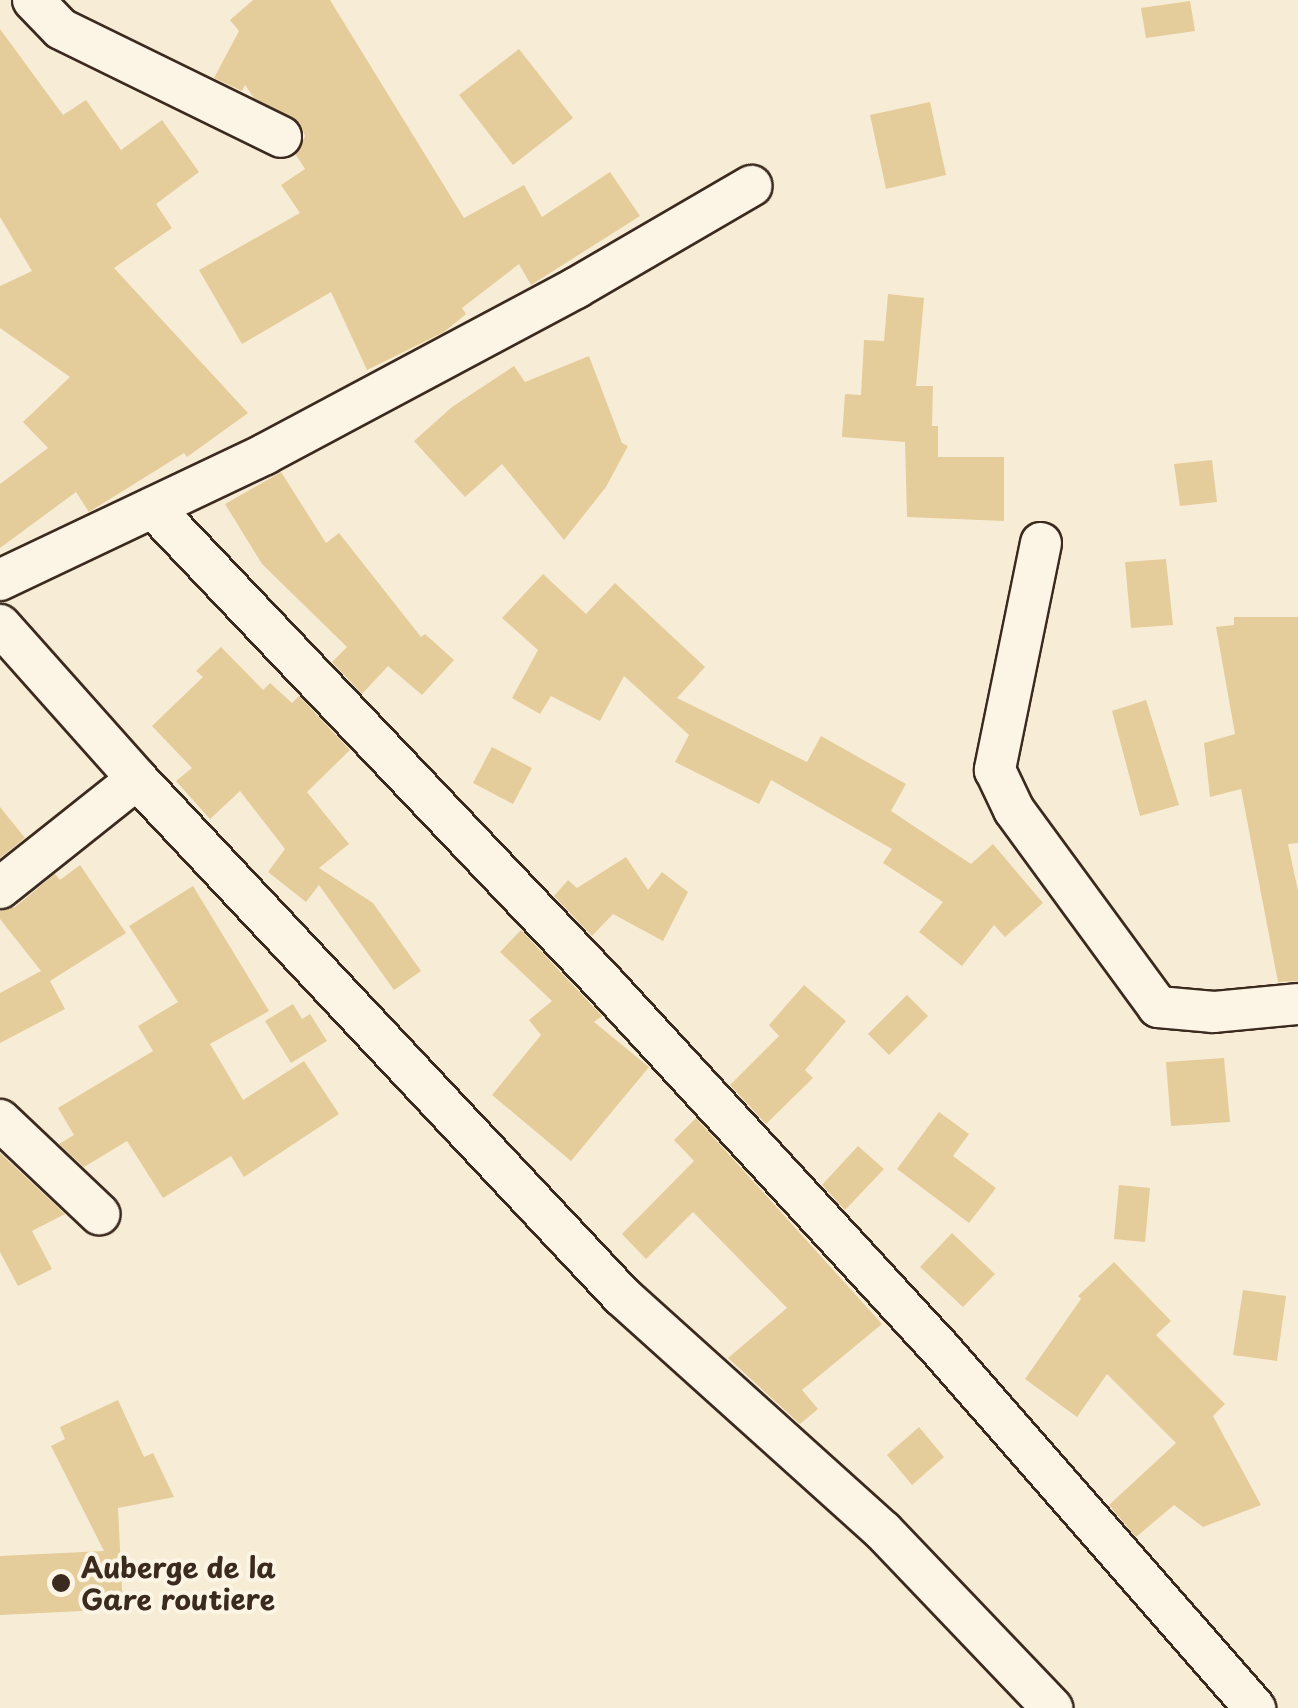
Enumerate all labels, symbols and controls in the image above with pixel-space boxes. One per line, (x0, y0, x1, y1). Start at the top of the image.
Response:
place label: Auberge de la Gare routiere (81, 1550, 276, 1616)
marker: Auberge de la Gare routiere (50, 1572, 72, 1594)

